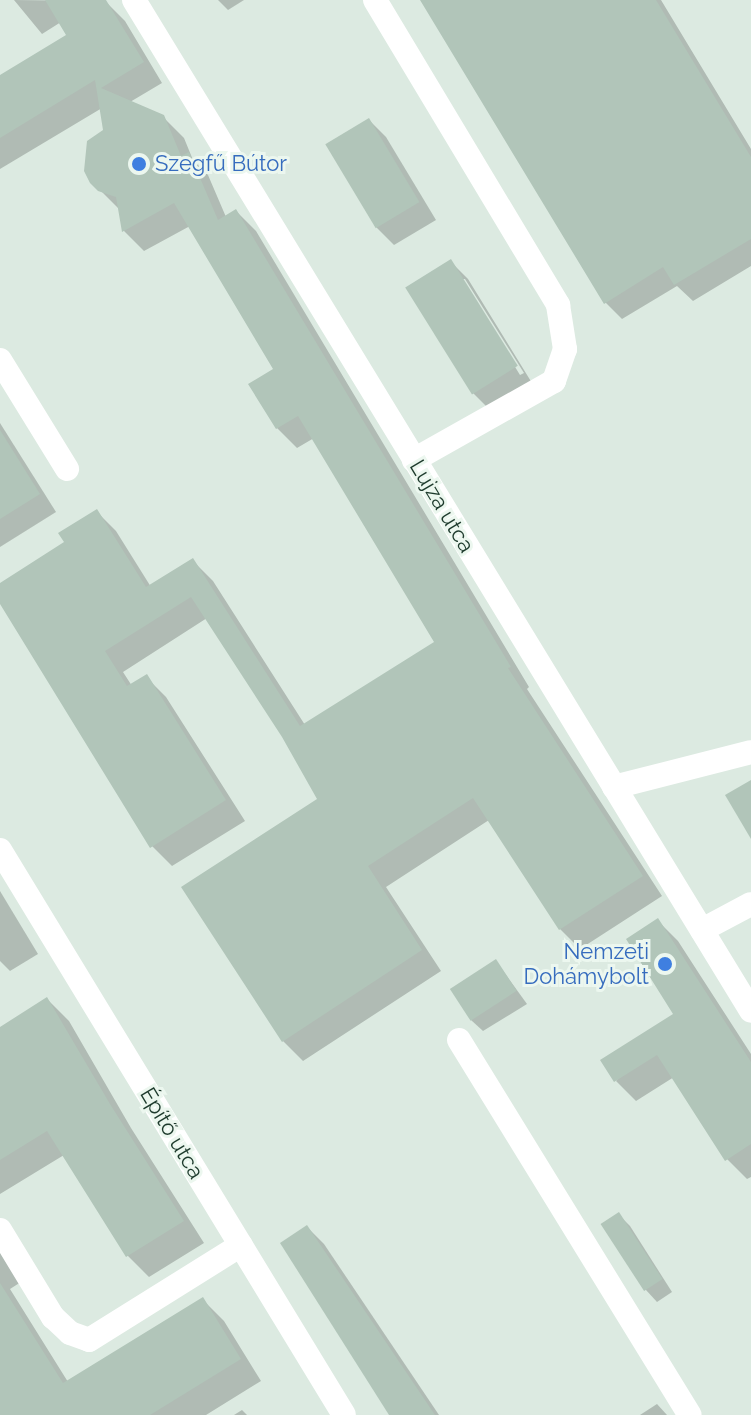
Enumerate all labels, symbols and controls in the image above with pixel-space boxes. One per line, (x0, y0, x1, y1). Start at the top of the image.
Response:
place label: Szegfű Bútor (155, 151, 287, 177)
marker: Szegfű Bútor (130, 155, 148, 173)
street label: Lujza utca (404, 455, 480, 557)
place label: Nemzeti Dohámybolt (523, 938, 649, 990)
marker: Nemzeti Dohámybolt (656, 955, 674, 973)
street label: Építő utca (134, 1083, 210, 1183)

